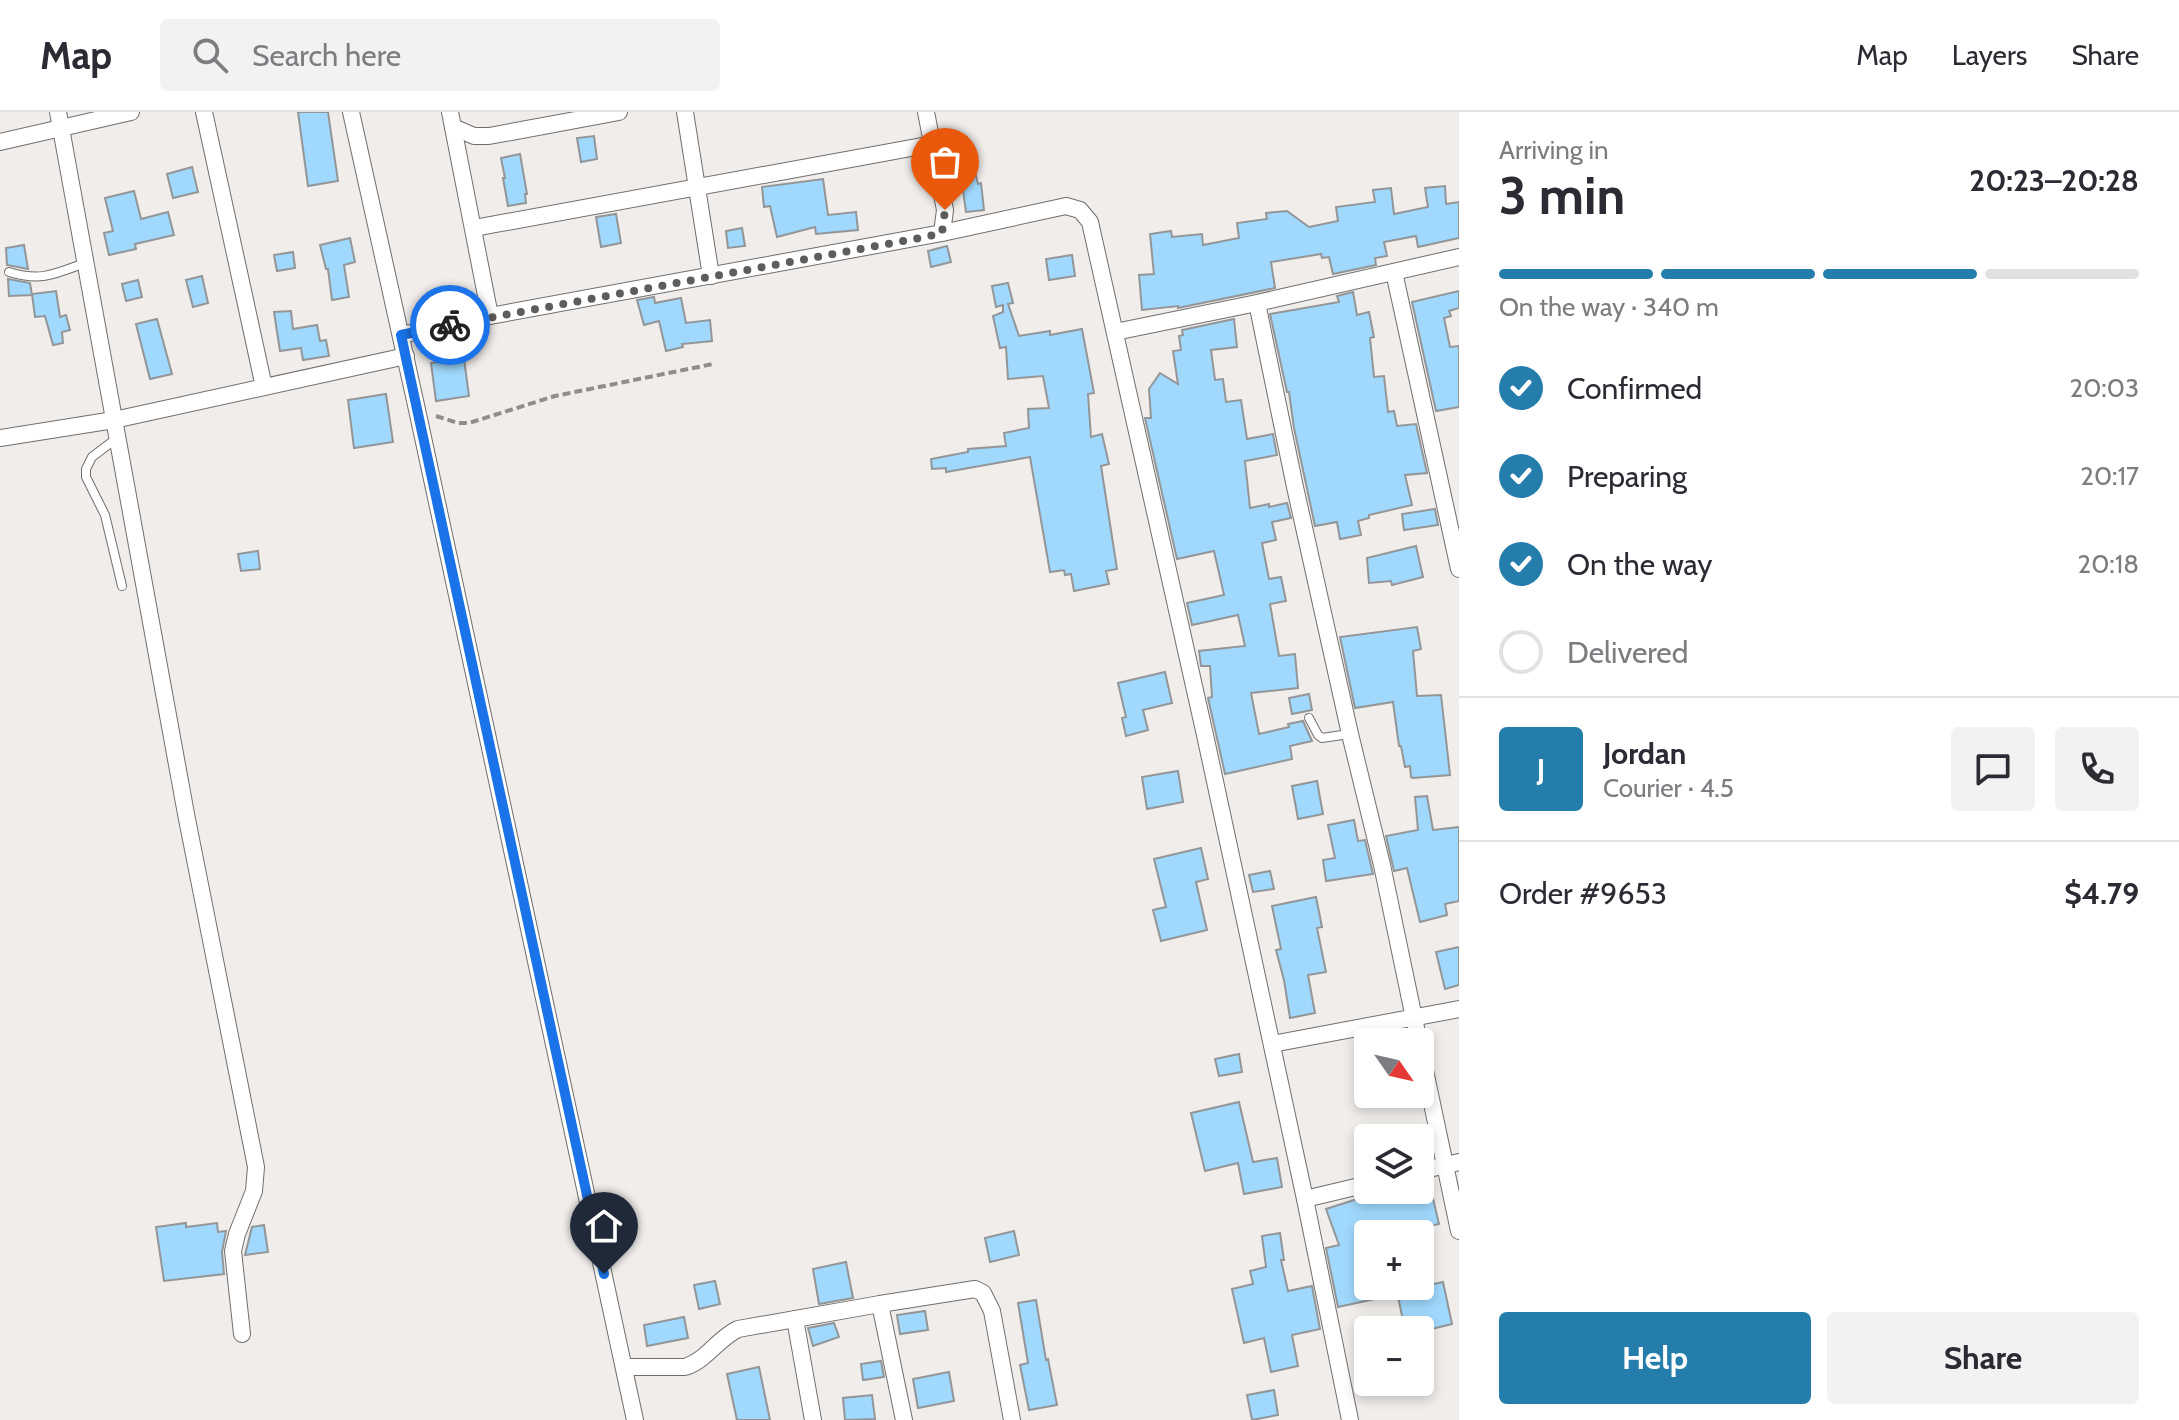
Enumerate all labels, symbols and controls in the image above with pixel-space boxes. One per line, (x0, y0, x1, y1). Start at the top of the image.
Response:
search box (160, 19, 720, 91)
text: Map (40, 32, 112, 79)
icon: search (188, 33, 232, 77)
text: Search here (252, 37, 401, 74)
text: Map (1856, 38, 1908, 72)
text: Layers (1952, 38, 2027, 72)
text: Share (2071, 38, 2139, 72)
pin (911, 128, 979, 210)
text: Arriving in (1499, 134, 1609, 166)
icon: bag (923, 140, 967, 184)
text: 20:23–20:28 (1969, 162, 2139, 199)
text: 3 min (1499, 164, 1625, 227)
courier (410, 285, 490, 365)
text: On the way · 340 m (1499, 291, 1719, 323)
icon: bike (428, 303, 472, 347)
icon: check (1499, 366, 1543, 410)
text: Confirmed (1567, 370, 1702, 407)
text: 20:03 (2070, 372, 2139, 404)
icon: check (1499, 454, 1543, 498)
text: Preparing (1567, 458, 1687, 495)
text: 20:17 (2080, 460, 2139, 492)
icon: check (1499, 542, 1543, 586)
text: On the way (1567, 546, 1712, 583)
text: 20:18 (2078, 548, 2139, 580)
text: Delivered (1567, 634, 1688, 671)
button: chat (1951, 727, 2035, 811)
button: phone (2055, 727, 2139, 811)
text: Jordan (1603, 735, 1686, 772)
text: J (1537, 751, 1545, 788)
text: Courier · 4.5 (1603, 772, 1734, 804)
text: Order #9653 (1499, 875, 1667, 912)
text: $4.79 (2064, 875, 2139, 912)
north arrow (1354, 1028, 1434, 1108)
map controls (1354, 1028, 1434, 1396)
button: layers (1354, 1124, 1434, 1204)
pin (570, 1192, 638, 1274)
icon: home (582, 1204, 626, 1248)
button: + (1354, 1220, 1434, 1300)
button: Help (1499, 1312, 1811, 1404)
button: Share (1827, 1312, 2139, 1404)
button: − (1354, 1316, 1434, 1396)

